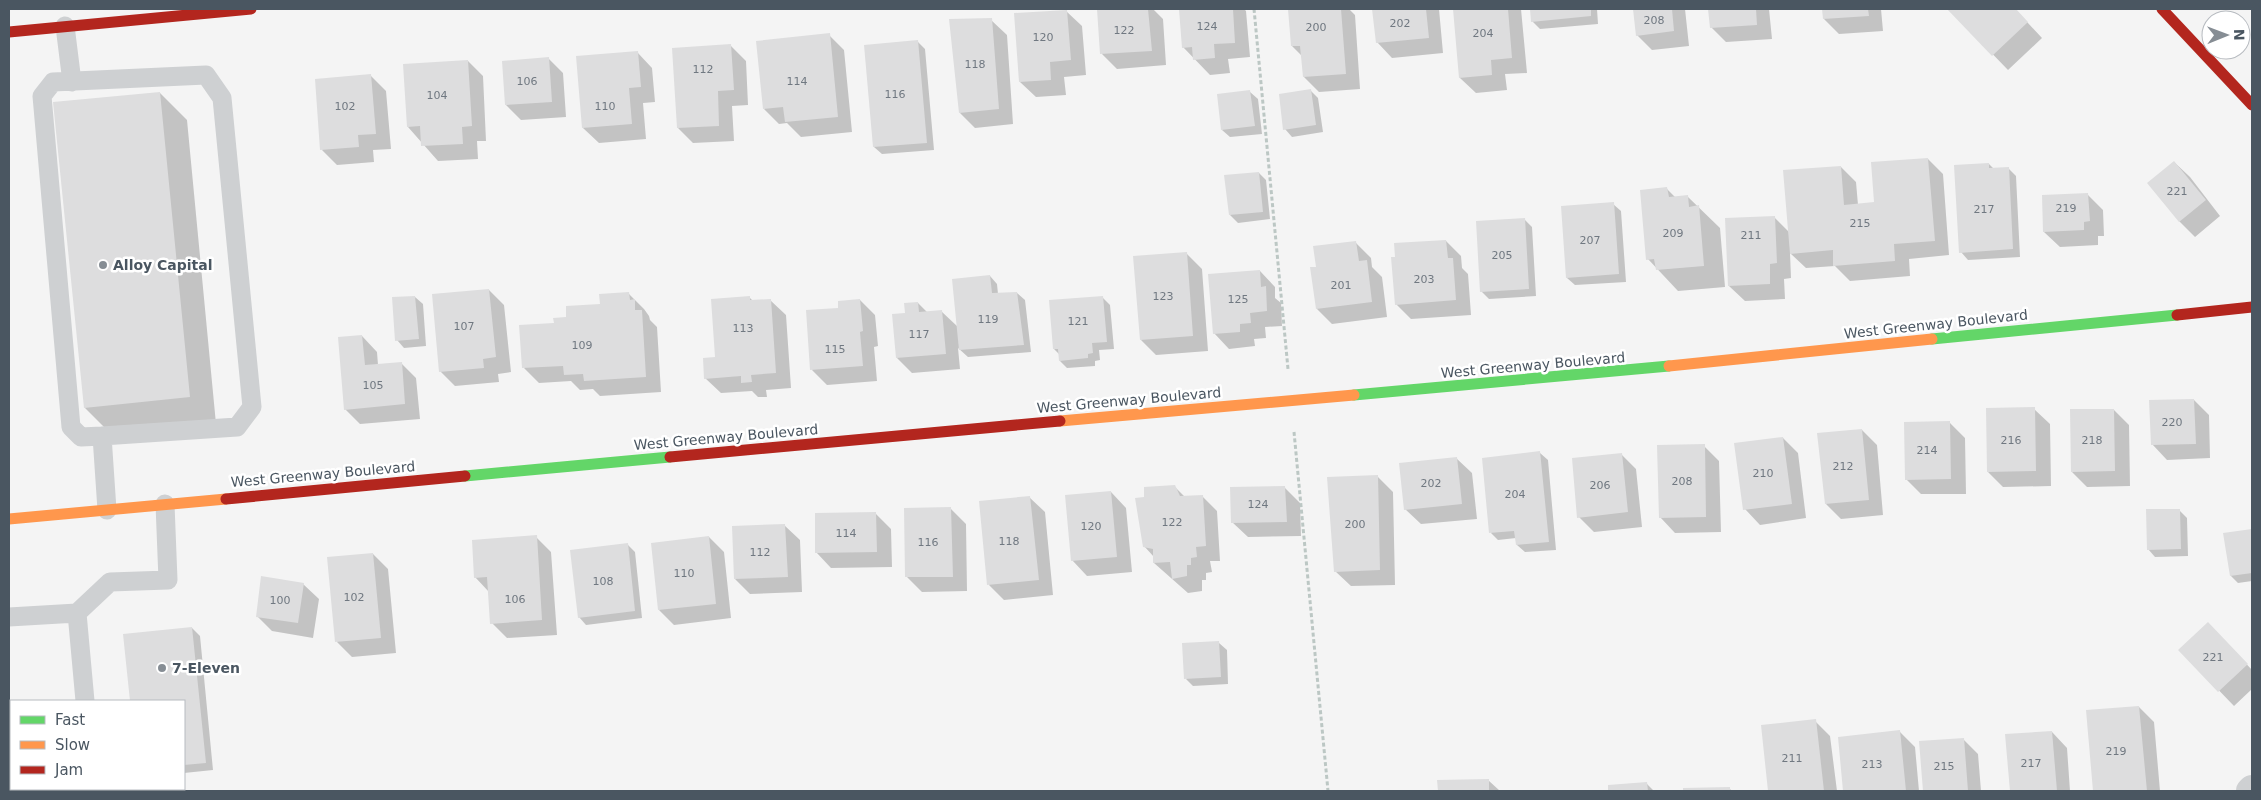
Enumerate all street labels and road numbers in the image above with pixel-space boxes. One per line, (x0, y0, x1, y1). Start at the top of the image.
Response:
street label: West Greenway Boulevard (1843, 306, 2029, 342)
street label: West Greenway Boulevard (1440, 349, 1626, 381)
street label: West Greenway Boulevard (1036, 384, 1222, 416)
street label: West Greenway Boulevard (633, 421, 819, 453)
street label: West Greenway Boulevard (230, 458, 416, 490)

